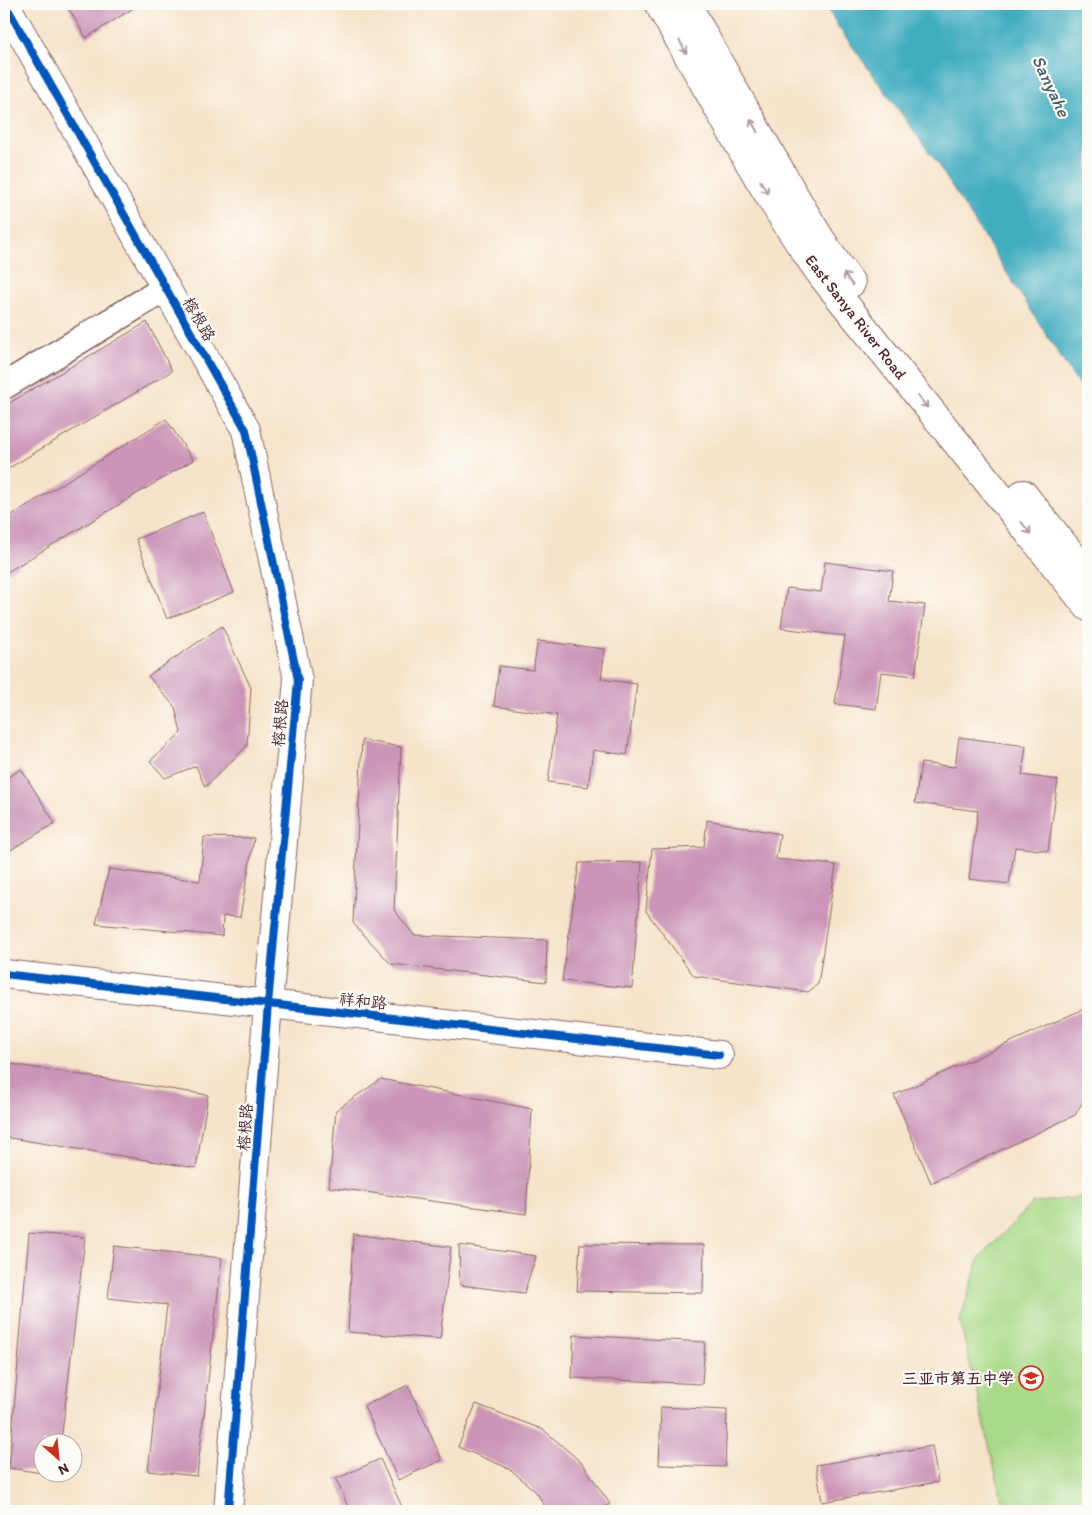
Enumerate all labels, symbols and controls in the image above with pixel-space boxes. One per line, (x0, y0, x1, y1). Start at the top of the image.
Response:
one-way arrow (678, 39, 688, 53)
water label: Sanyahe (1027, 52, 1075, 121)
one-way arrow (749, 118, 759, 133)
one-way arrow (759, 180, 769, 194)
street label: East Sanya River Road (801, 251, 911, 383)
one-way arrow (843, 272, 853, 286)
street label: 榕根路 (179, 293, 219, 345)
one-way arrow (918, 395, 929, 408)
one-way arrow (1020, 521, 1031, 534)
street label: 榕根路 (268, 698, 292, 748)
street label: 祥和路 (338, 989, 388, 1013)
street label: 榕根路 (234, 1102, 256, 1152)
school or university icon: 三亚市第五中学 (1018, 1365, 1044, 1391)
place label: 三亚市第五中学 (902, 1369, 1014, 1388)
north arrow (32, 1432, 82, 1482)
text: N (56, 1459, 72, 1479)

